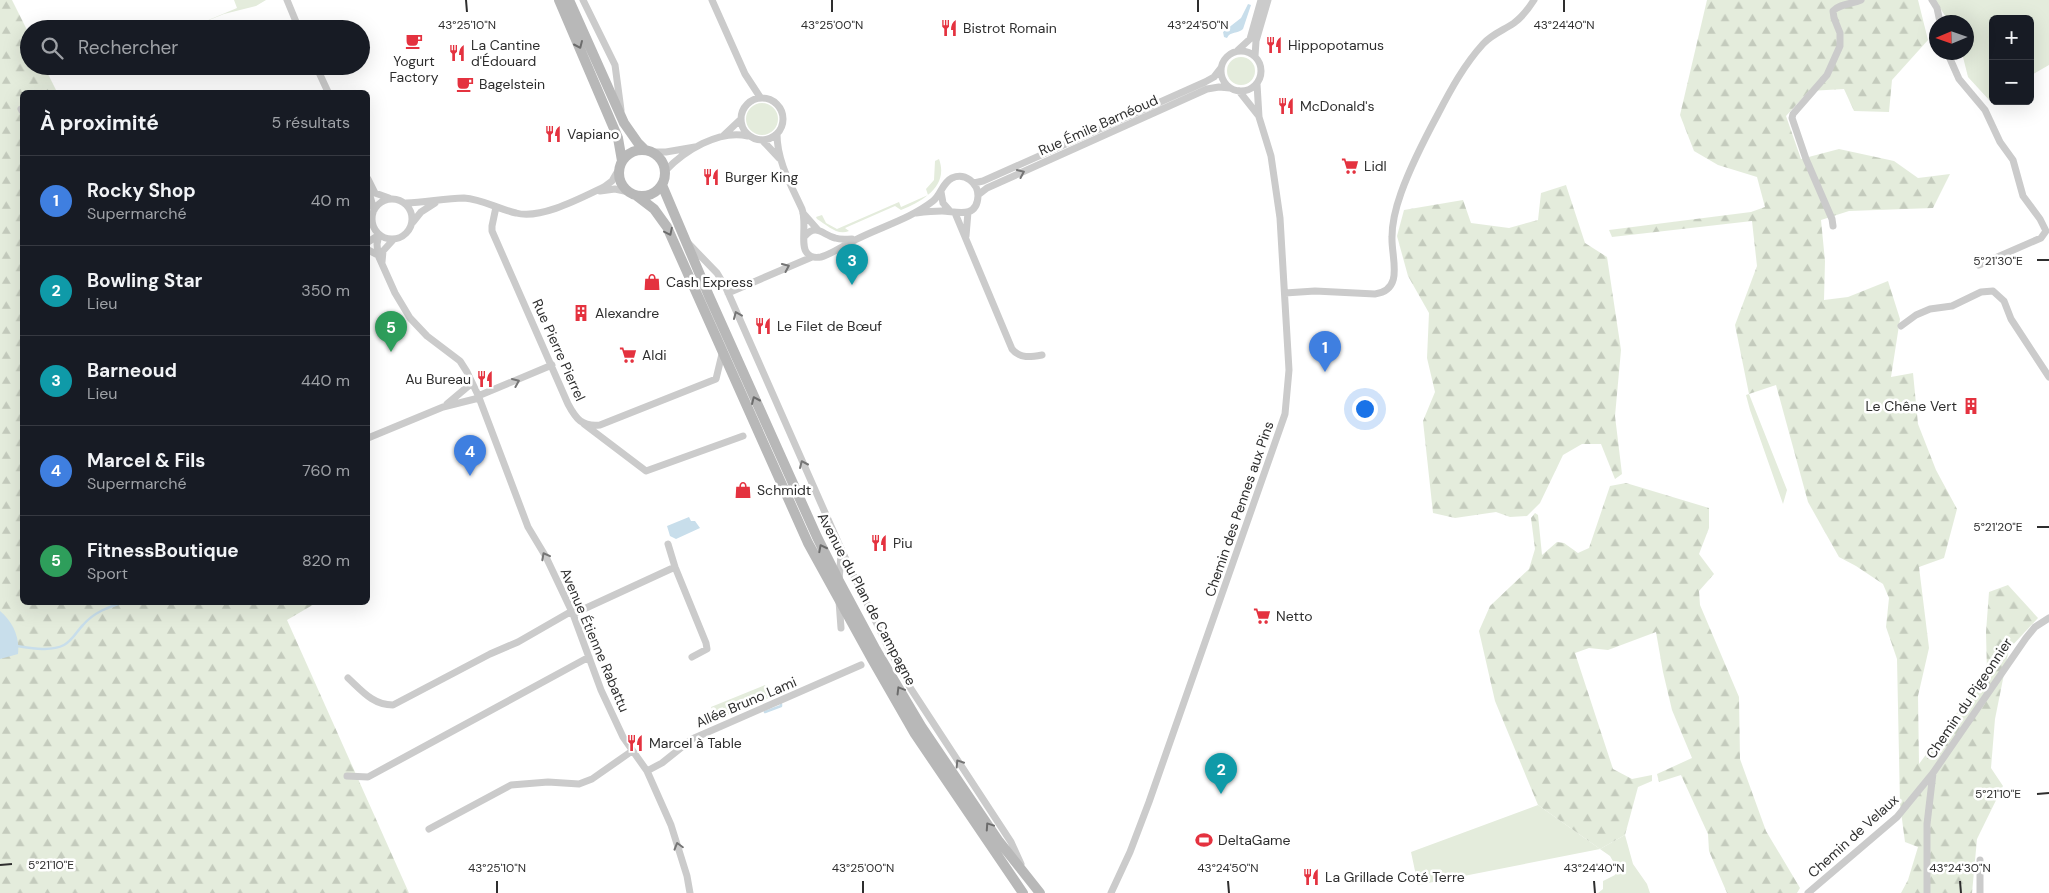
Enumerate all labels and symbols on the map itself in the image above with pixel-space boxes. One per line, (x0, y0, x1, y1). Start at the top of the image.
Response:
north arrow (1929, 15, 1974, 60)
text: 43°25'10"N (438, 17, 496, 33)
text: 43°25'00"N (801, 17, 863, 33)
text: 43°24'50"N (1167, 17, 1229, 33)
text: 43°24'40"N (1533, 17, 1595, 33)
restaurant icon: Bistrot Romain (939, 18, 959, 38)
place label: Bistrot Romain (963, 19, 1057, 37)
cafe icon: Yogurt Factory (404, 31, 424, 51)
restaurant icon: Hippopotamus (1264, 35, 1284, 55)
place label: La Cantine d'Édouard (471, 36, 540, 70)
place label: Hippopotamus (1288, 36, 1384, 54)
one-way arrow (572, 40, 583, 49)
restaurant icon: La Cantine d'Édouard (447, 43, 467, 63)
place label: Yogurt Factory (390, 52, 439, 86)
cafe icon: Bagelstein (455, 74, 475, 94)
place label: Bagelstein (479, 75, 545, 93)
street label: Rue Émile Barnéoud (1035, 91, 1161, 159)
restaurant icon: McDonald's (1276, 96, 1296, 116)
place label: McDonald's (1300, 97, 1375, 115)
restaurant icon: Vapiano (543, 124, 563, 144)
place label: Vapiano (567, 125, 619, 143)
supermarket icon: Lidl (1340, 156, 1360, 176)
place label: Lidl (1364, 157, 1387, 175)
restaurant icon: Burger King (701, 167, 721, 187)
place label: Burger King (725, 168, 798, 186)
one-way arrow (1016, 168, 1025, 179)
one-way arrow (662, 227, 673, 236)
pin: 3 (836, 244, 868, 285)
text: 5°21'30"E (1973, 253, 2023, 269)
one-way arrow (781, 263, 790, 274)
shop icon: Cash Express (642, 272, 662, 292)
place label: Cash Express (666, 273, 753, 291)
street label: Rue Pierre Pierrel (528, 296, 590, 404)
building icon: Alexandre (571, 303, 591, 323)
place label: Alexandre (595, 304, 659, 322)
pin: 5 (375, 311, 407, 352)
one-way arrow (733, 311, 744, 320)
restaurant icon: Le Filet de Bœuf (753, 316, 773, 336)
place label: Le Filet de Bœuf (777, 317, 882, 335)
pin: 1 (1309, 331, 1341, 372)
supermarket icon: Aldi (618, 345, 638, 365)
place label: Aldi (642, 346, 667, 364)
restaurant icon: Au Bureau (475, 369, 495, 389)
place label: Au Bureau (405, 370, 471, 388)
one-way arrow (511, 377, 520, 388)
one-way arrow (751, 396, 762, 405)
your location (1352, 396, 1378, 422)
building icon: Le Chêne Vert (1961, 396, 1981, 416)
place label: Le Chêne Vert (1865, 397, 1957, 415)
street label: Chemin des Pennes aux Pins (1200, 419, 1278, 599)
pin: 4 (454, 435, 486, 476)
one-way arrow (799, 460, 810, 469)
shop icon: Schmidt (733, 480, 753, 500)
place label: Schmidt (757, 481, 811, 499)
street label: Avenue du Plan de Campagne (814, 509, 920, 689)
text: 5°21'20"E (1973, 519, 2023, 535)
restaurant icon: Piu (869, 533, 889, 553)
place label: Piu (893, 534, 913, 552)
one-way arrow (818, 544, 828, 553)
one-way arrow (541, 552, 551, 561)
street label: Avenue Étienne Rabattu (556, 565, 634, 715)
supermarket icon: Netto (1252, 606, 1272, 626)
place label: Netto (1276, 607, 1312, 625)
street label: Chemin du Pigeonnier (1922, 634, 2016, 762)
street label: Allée Bruno Lami (693, 673, 799, 731)
one-way arrow (897, 687, 907, 696)
restaurant icon: Marcel à Table (625, 733, 645, 753)
place label: Marcel à Table (649, 734, 742, 752)
pin: 2 (1205, 753, 1237, 794)
one-way arrow (956, 759, 965, 768)
text: 5°21'10"E (1975, 786, 2021, 802)
street label: Chemin de Velaux (1804, 790, 1902, 882)
one-way arrow (986, 822, 995, 832)
sports icon: DeltaGame (1194, 830, 1214, 850)
place label: DeltaGame (1218, 831, 1291, 849)
one-way arrow (673, 842, 683, 850)
text: 5°21'10"E (28, 857, 74, 873)
text: 43°25'10"N (468, 860, 526, 876)
text: 43°25'00"N (832, 860, 894, 876)
text: 43°24'50"N (1197, 860, 1259, 876)
text: 43°24'40"N (1563, 860, 1625, 876)
text: 43°24'30"N (1929, 860, 1991, 876)
restaurant icon: La Grillade Coté Terre (1301, 867, 1321, 887)
place label: La Grillade Coté Terre (1325, 868, 1465, 886)

